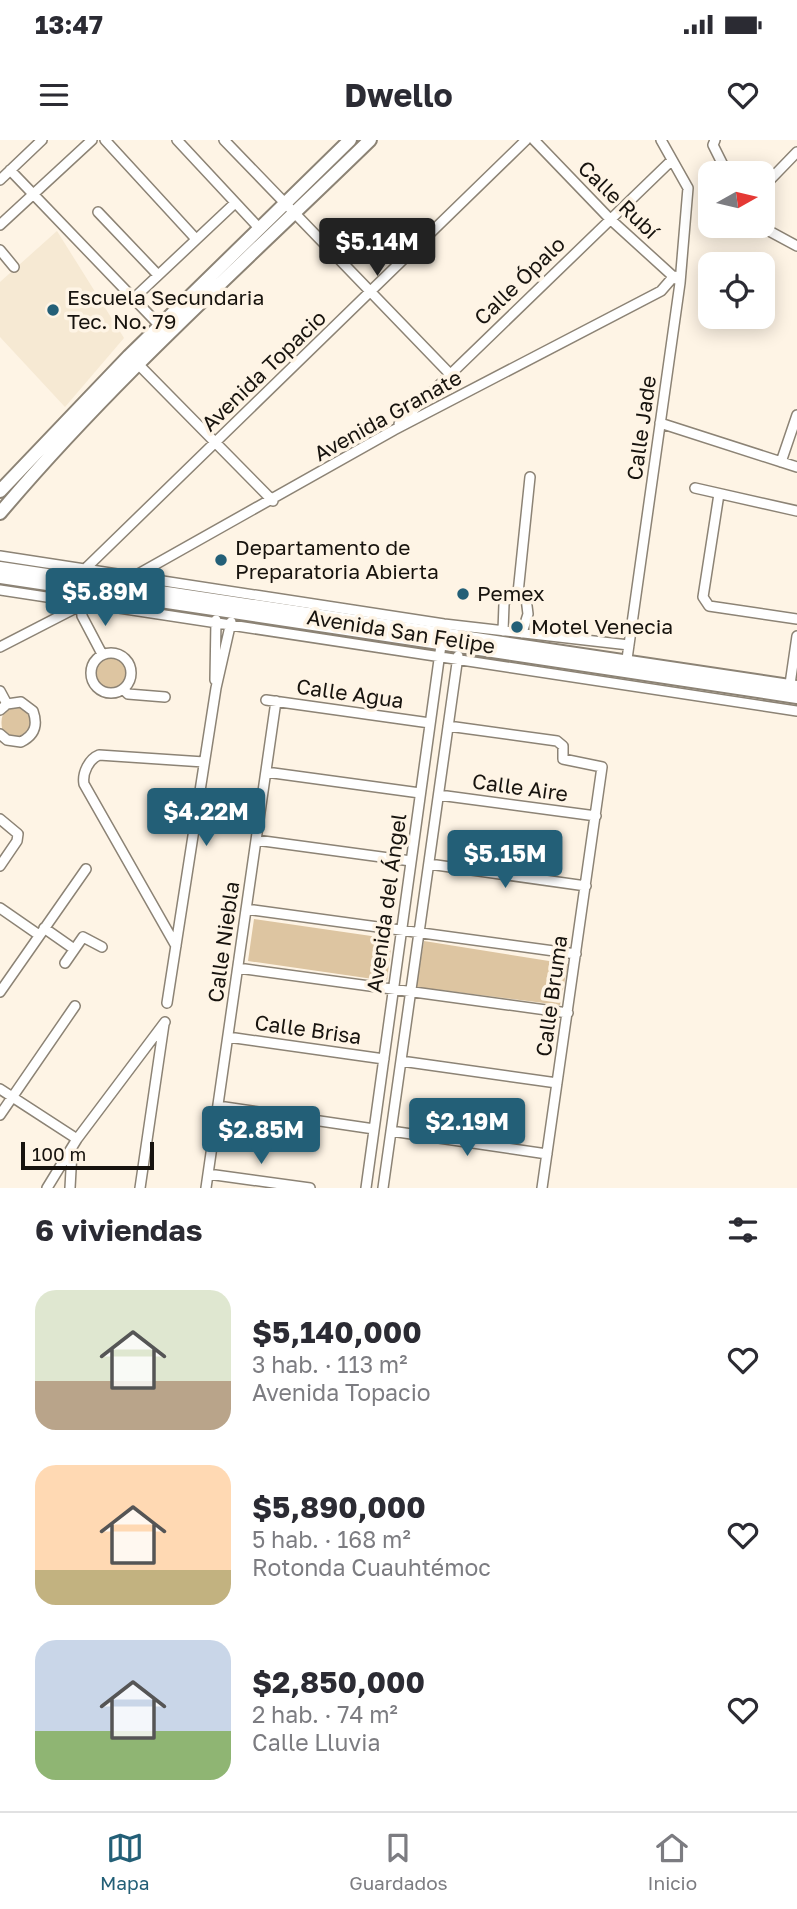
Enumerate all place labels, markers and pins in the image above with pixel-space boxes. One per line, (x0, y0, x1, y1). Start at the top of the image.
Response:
pin: $5.14M (320, 218, 434, 278)
place label: Escuela Secundaria Tec. No. 79 (67, 284, 264, 334)
marker: Escuela Secundaria Tec. No. 79 (45, 302, 61, 318)
place label: Departamento de Preparatoria Abierta (235, 534, 439, 584)
marker: Departamento de Preparatoria Abierta (213, 552, 229, 568)
pin: $5.89M (48, 568, 162, 628)
place label: Pemex (477, 580, 545, 606)
marker: Pemex (455, 586, 471, 602)
place label: Motel Venecia (531, 613, 673, 639)
marker: Motel Venecia (509, 619, 525, 635)
pin: $4.22M (149, 788, 263, 848)
pin: $5.15M (448, 830, 562, 890)
pin: $2.19M (410, 1098, 524, 1158)
pin: $2.85M (204, 1107, 318, 1166)

